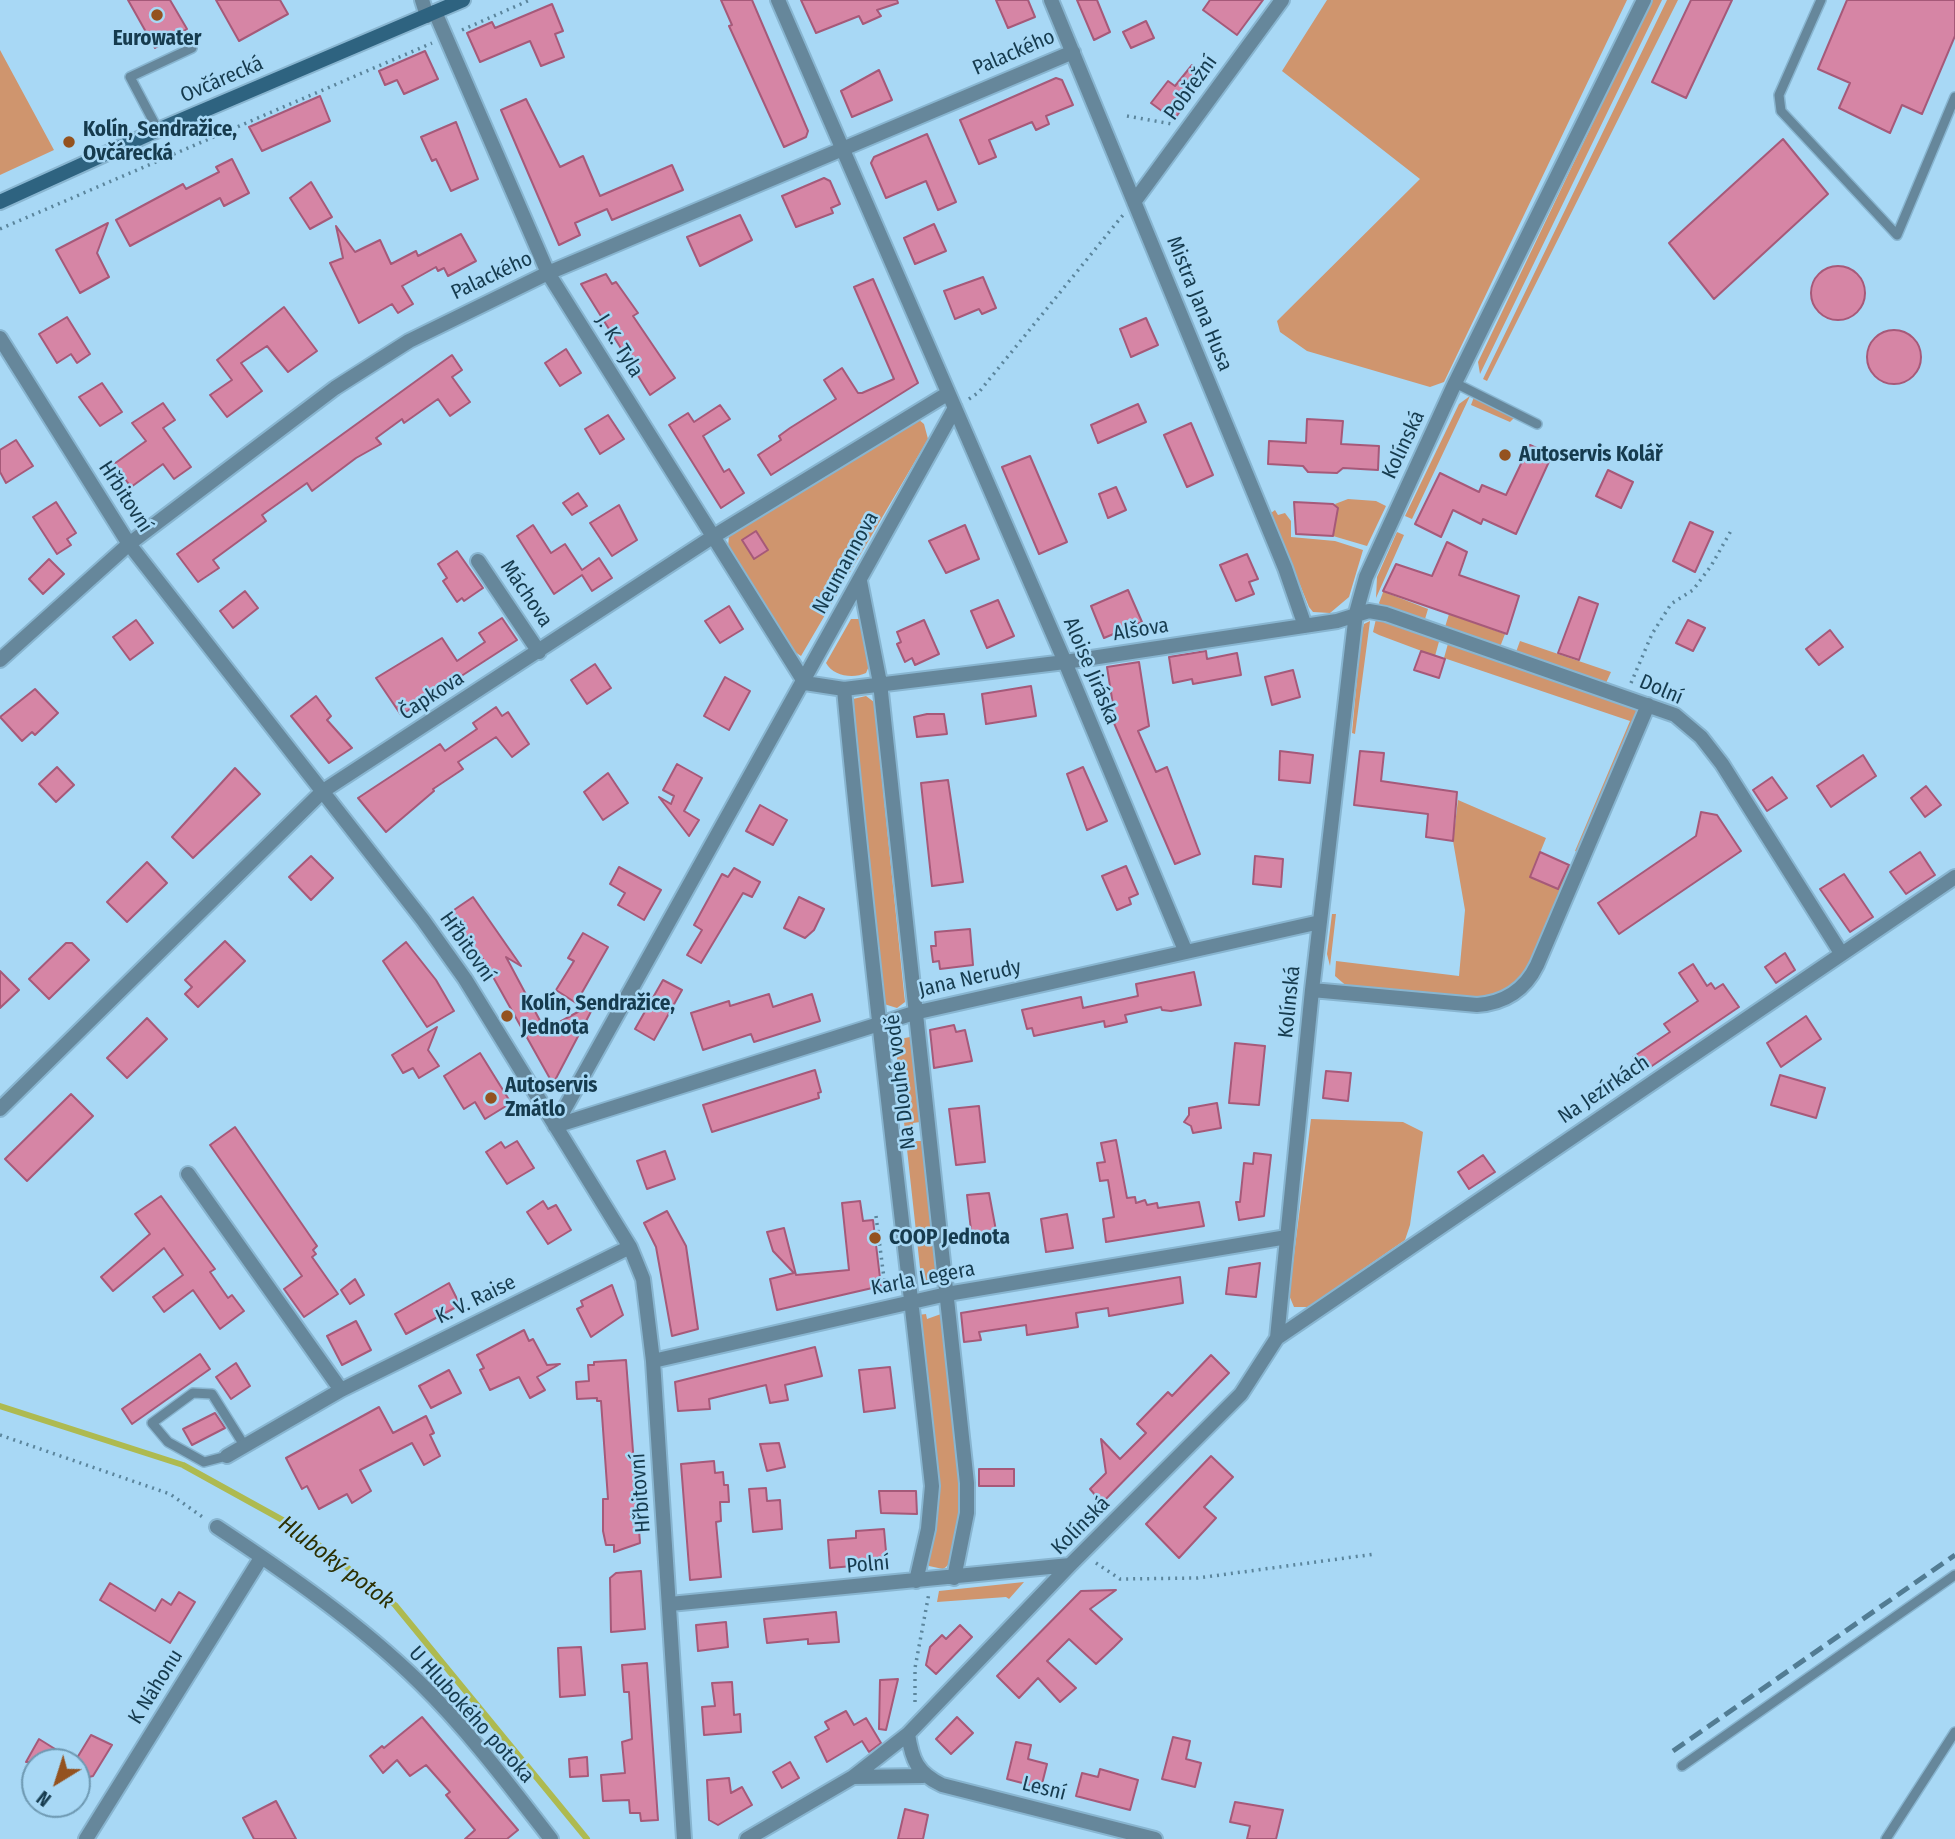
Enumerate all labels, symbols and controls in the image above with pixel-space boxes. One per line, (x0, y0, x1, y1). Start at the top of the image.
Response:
marker: Eurowater (149, 7, 165, 23)
street label: Palackého (969, 24, 1059, 82)
place label: Eurowater (113, 26, 201, 52)
street label: Ovčárecká (177, 51, 267, 109)
street label: Pobřežní (1159, 51, 1223, 125)
place label: Kolín, Sendražice, Ovčárecká (83, 117, 237, 167)
marker: Kolín, Sendražice, Ovčárecká (61, 134, 77, 150)
street label: Mistra Jana Husa (1161, 233, 1237, 375)
street label: Palackého (447, 246, 537, 306)
street label: J. K. Tyla (590, 310, 648, 382)
street label: Kolínská (1377, 407, 1431, 483)
place label: Autoservis Kolář (1519, 442, 1663, 468)
marker: Autoservis Kolář (1497, 447, 1513, 463)
street label: Hřbitovní (93, 457, 157, 537)
street label: Neumannova (808, 507, 884, 619)
street label: Máchova (494, 556, 558, 632)
street label: Alšova (1111, 613, 1171, 647)
street label: Aloise Jiráska (1057, 614, 1125, 728)
street label: Čapkova (395, 666, 469, 726)
street label: Dolní (1635, 670, 1687, 710)
street label: Hřbitovní (434, 907, 500, 987)
street label: Jana Nerudy (916, 955, 1024, 1003)
street label: Kolínská (1274, 965, 1306, 1039)
place label: Kolín, Sendražice, Jednota (521, 991, 675, 1041)
marker: Kolín, Sendražice, Jednota (499, 1008, 515, 1024)
street label: Na Dlouhé vodě (880, 1013, 922, 1151)
street label: Na Jezírkách (1554, 1050, 1654, 1130)
place label: Autoservis Zmátlo (505, 1073, 598, 1123)
marker: Autoservis Zmátlo (483, 1090, 499, 1106)
place label: COOP Jednota (889, 1225, 1010, 1251)
marker: COOP Jednota (867, 1230, 883, 1246)
street label: Karla Legera (869, 1257, 977, 1301)
street label: K. V. Raise (432, 1270, 520, 1330)
street label: Hřbitovní (626, 1452, 656, 1534)
street label: Kolínská (1046, 1491, 1116, 1561)
water label: Hluboký potok (273, 1511, 399, 1615)
street label: Polní (845, 1551, 891, 1579)
street label: U Hlubokého potoka (403, 1641, 539, 1789)
street label: K Náhonu (123, 1645, 189, 1729)
north arrow (21, 1748, 91, 1818)
street label: Lesní (1019, 1771, 1069, 1807)
text: N (32, 1786, 56, 1811)

